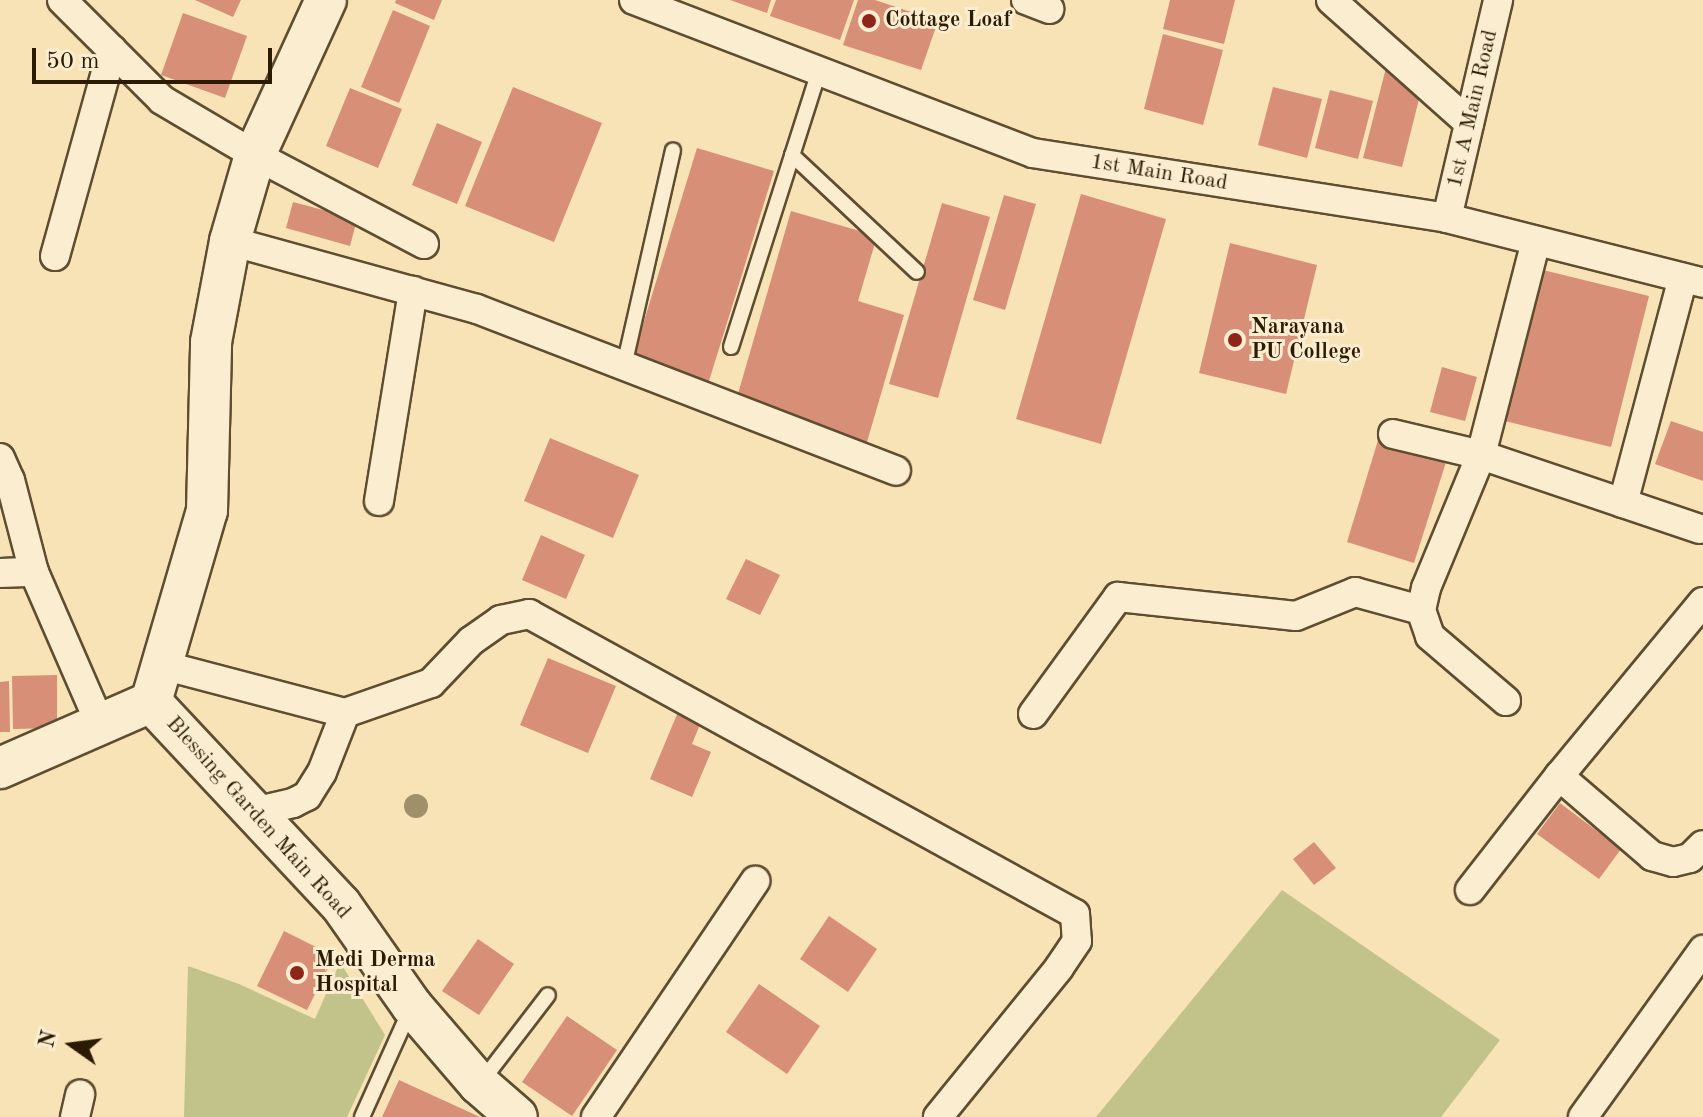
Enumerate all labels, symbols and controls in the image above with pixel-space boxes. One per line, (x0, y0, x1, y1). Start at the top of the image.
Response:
place label: Cottage Loaf (885, 8, 1011, 34)
marker: Cottage Loaf (860, 12, 878, 30)
street label: 1st A Main Road (1442, 27, 1504, 191)
scale bar (36, 32, 276, 82)
text: 50 m (46, 50, 100, 74)
street label: 1st Main Road (1089, 149, 1229, 197)
place label: Narayana PU College (1251, 314, 1361, 366)
marker: Narayana PU College (1226, 331, 1244, 349)
street label: Blessing Garden Main Road (160, 711, 356, 925)
place label: Medi Derma Hospital (315, 947, 435, 998)
marker: Medi Derma Hospital (286, 962, 308, 984)
north arrow (32, 1005, 112, 1085)
text: N (36, 1028, 61, 1050)

